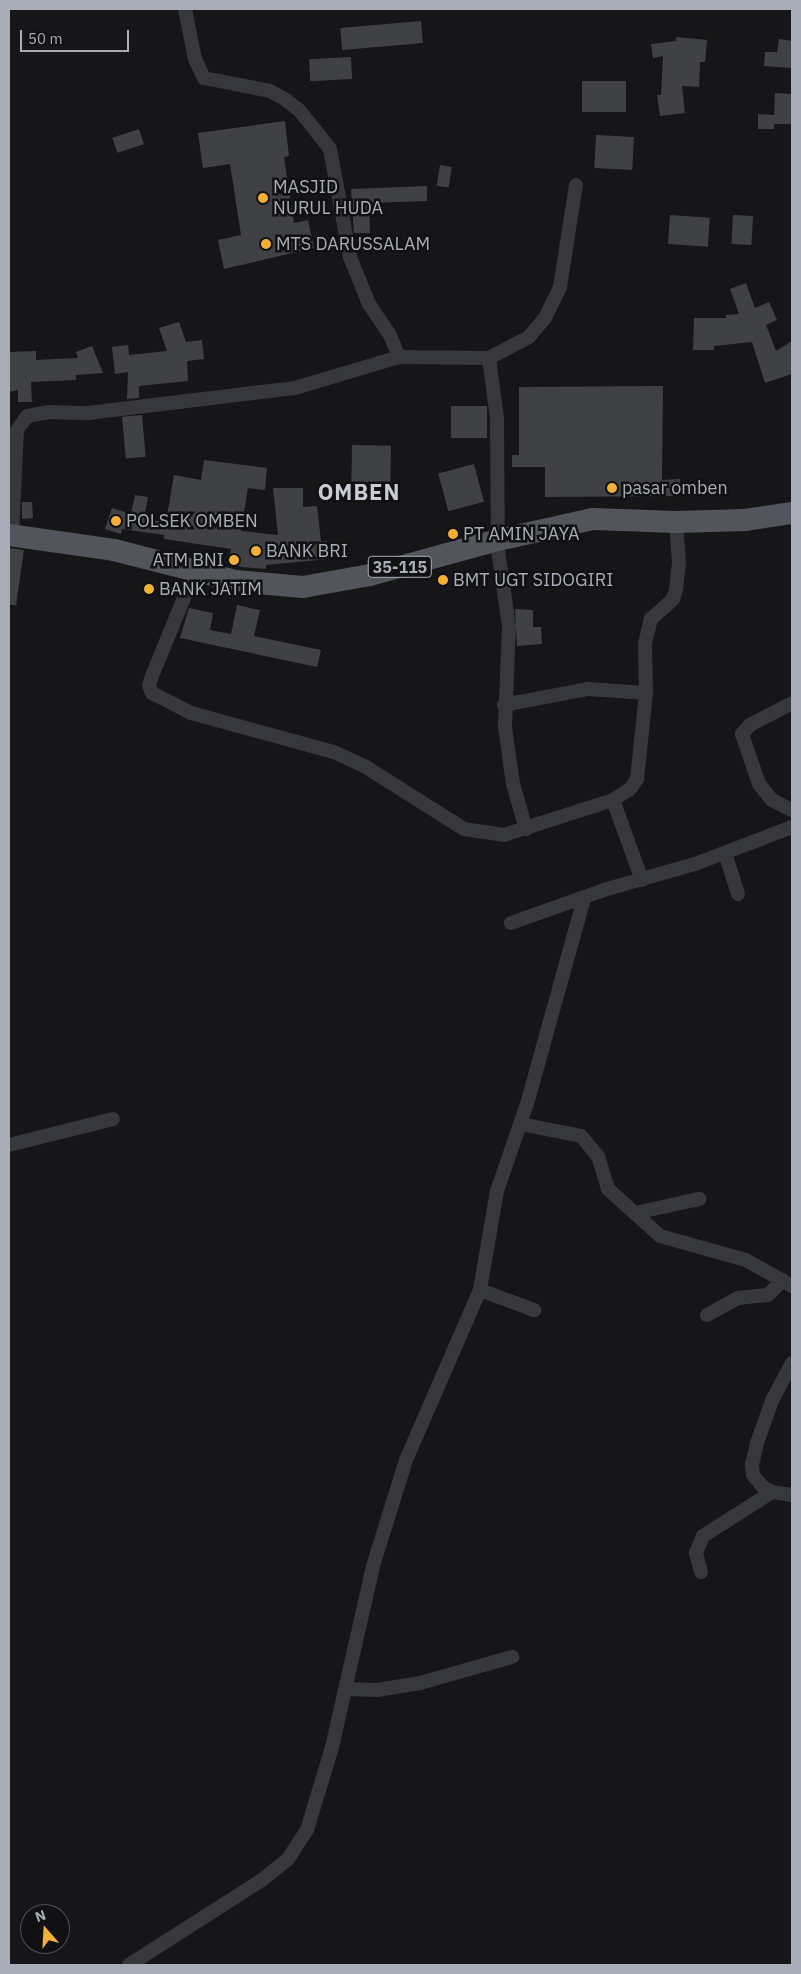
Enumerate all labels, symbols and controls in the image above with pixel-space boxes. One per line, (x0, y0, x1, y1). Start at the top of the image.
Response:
scale bar (22, 20, 131, 52)
text: 50 m (28, 29, 63, 48)
place label: MASJID NURUL HUDA (273, 177, 383, 220)
marker: MASJID NURUL HUDA (257, 192, 269, 204)
place label: MTS DARUSSALAM (276, 233, 430, 255)
marker: MTS DARUSSALAM (260, 238, 272, 250)
place label: pasar omben (622, 477, 728, 499)
district label: OMBEN (317, 479, 401, 505)
marker: pasar omben (606, 482, 618, 494)
place label: POLSEK OMBEN (126, 510, 258, 532)
marker: POLSEK OMBEN (110, 515, 122, 527)
place label: PT AMIN JAYA (463, 523, 580, 545)
marker: PT AMIN JAYA (447, 528, 459, 540)
place label: BANK BRI (266, 540, 348, 562)
marker: BANK BRI (250, 545, 262, 557)
place label: ATM BNI (153, 549, 224, 571)
marker: ATM BNI (228, 554, 240, 566)
road number: 35-115 (368, 554, 432, 580)
place label: BMT UGT SIDOGIRI (453, 569, 613, 591)
marker: BMT UGT SIDOGIRI (437, 574, 449, 586)
place label: BANK JATIM (159, 578, 262, 600)
marker: BANK JATIM (143, 583, 155, 595)
north arrow (20, 1904, 70, 1954)
text: N (33, 1906, 48, 1926)

